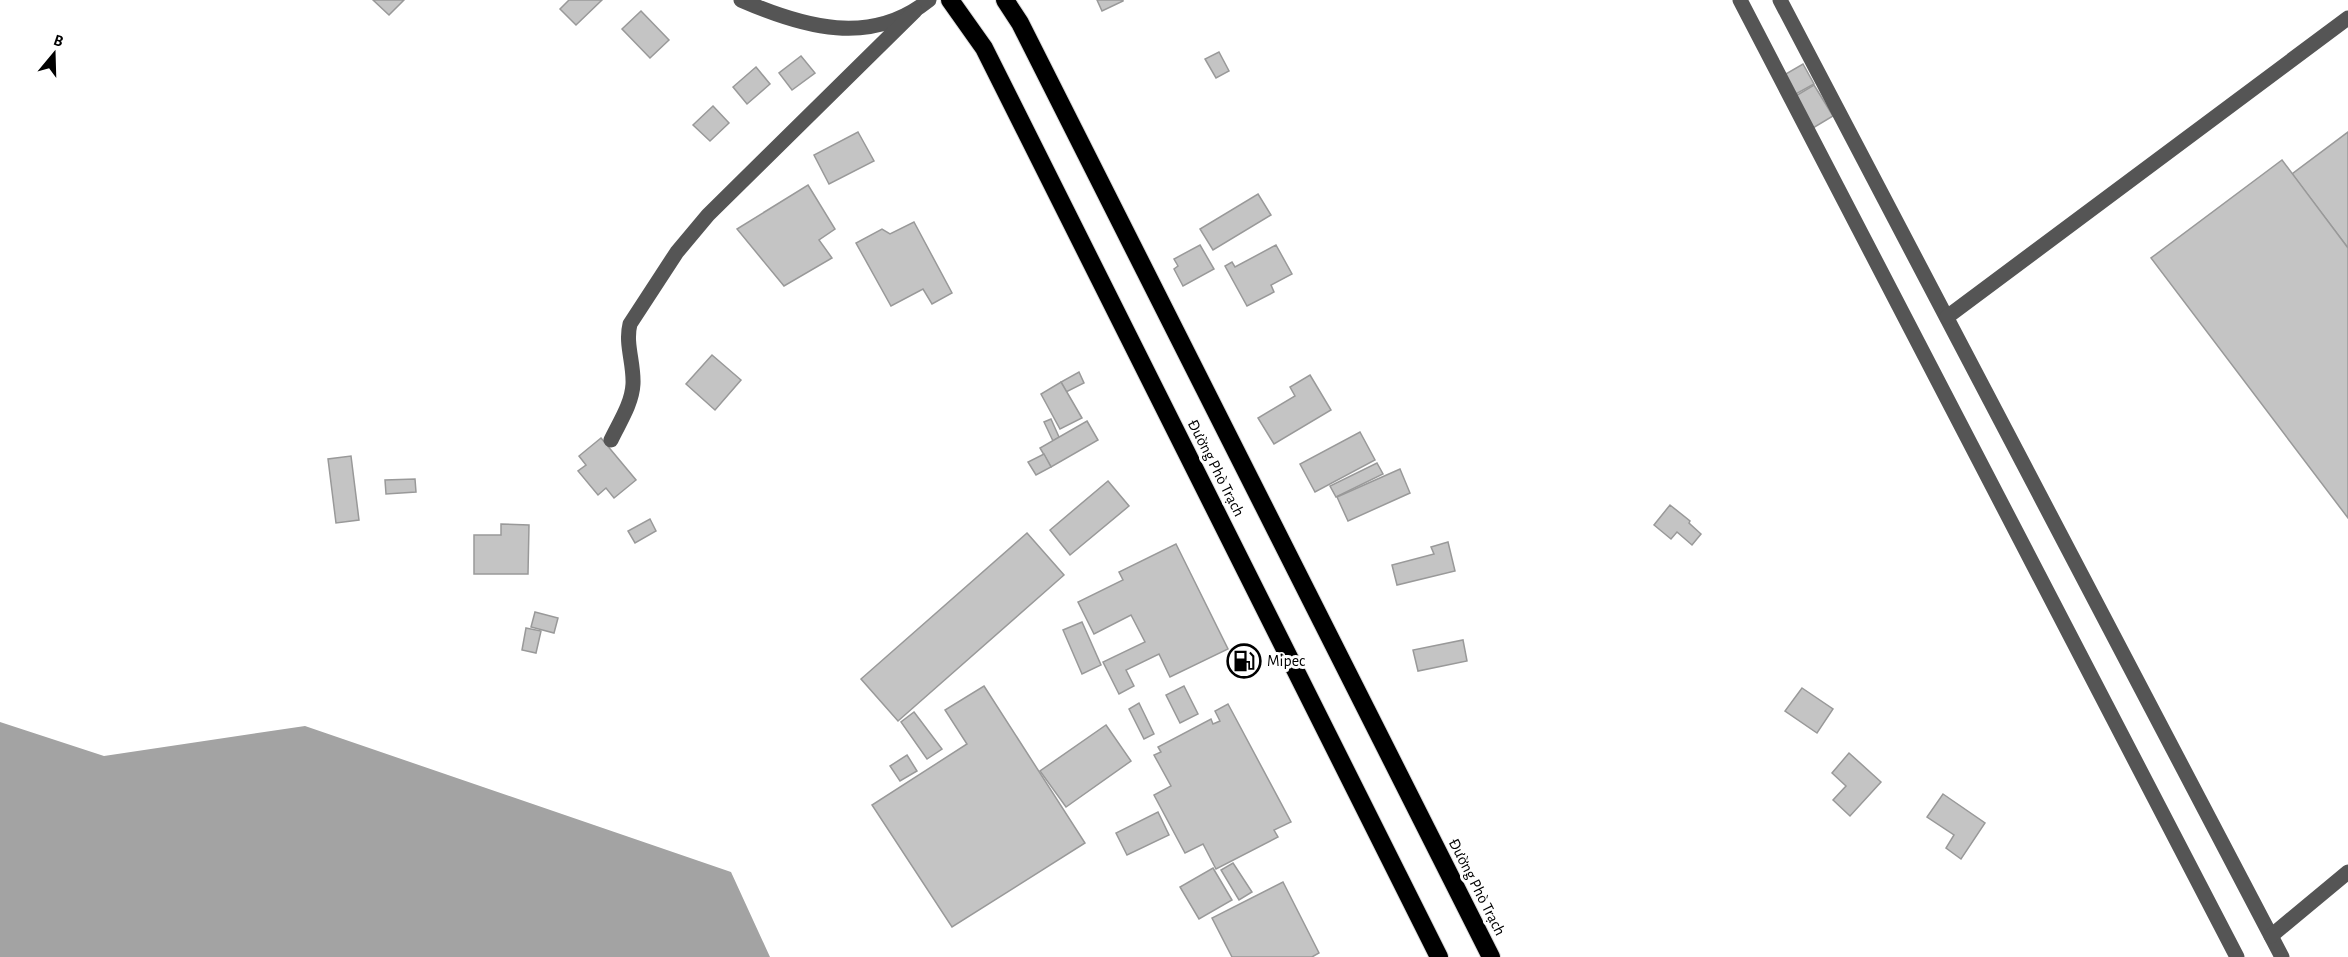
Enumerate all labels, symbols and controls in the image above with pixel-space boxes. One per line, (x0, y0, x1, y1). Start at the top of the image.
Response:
north arrow (24, 24, 84, 84)
text: B (52, 32, 66, 50)
street label: Đường Phò Trạch (1185, 417, 1247, 519)
fuel station icon: Mipec (1226, 643, 1262, 679)
place label: Mipec (1267, 653, 1305, 669)
street label: Đường Phò Trạch (1446, 836, 1508, 938)

